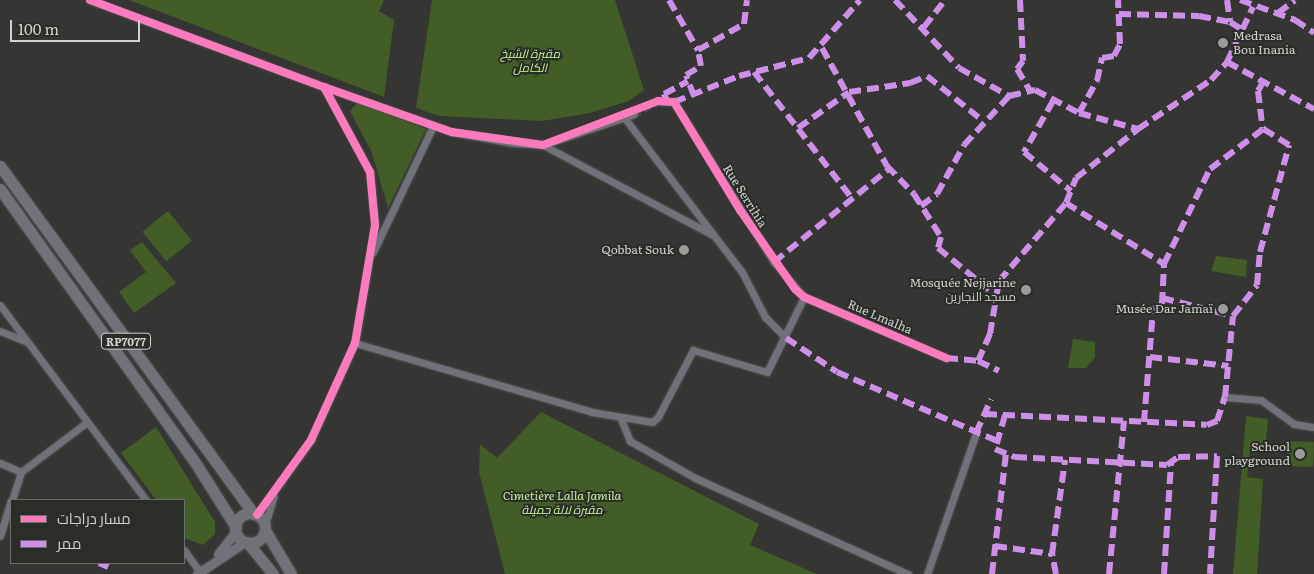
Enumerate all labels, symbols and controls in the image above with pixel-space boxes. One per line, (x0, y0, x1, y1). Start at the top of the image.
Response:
scale bar (12, 10, 142, 42)
text: 100 m (18, 17, 59, 40)
place label: Medrasa Bou Inania (1233, 29, 1296, 57)
marker: Medrasa Bou Inania (1217, 37, 1229, 49)
park label: مقبرة الشيخ الكامل (500, 47, 560, 75)
street label: Rue Serrihia (720, 162, 770, 230)
place label: Qobbat Souk (602, 243, 674, 257)
marker: Qobbat Souk (678, 244, 690, 256)
place label: Mosquée Nejjarine مسجد النجارين (909, 276, 1016, 304)
marker: Mosquée Nejjarine مسجد النجارين (1020, 284, 1032, 296)
street label: Rue Lmalha (846, 297, 914, 337)
place label: Musée Dar Jamaï (1115, 302, 1213, 316)
marker: Musée Dar Jamaï (1217, 303, 1229, 315)
road number: RP7077 (100, 332, 152, 350)
place label: School playground (1224, 440, 1290, 468)
marker: School playground (1294, 448, 1306, 460)
park label: Cimetière Lalla Jamila مقبرة لالة جميلة (503, 489, 621, 517)
legend (10, 499, 185, 564)
text: مسار دراجات (57, 506, 131, 529)
text: ممر (57, 531, 81, 554)

